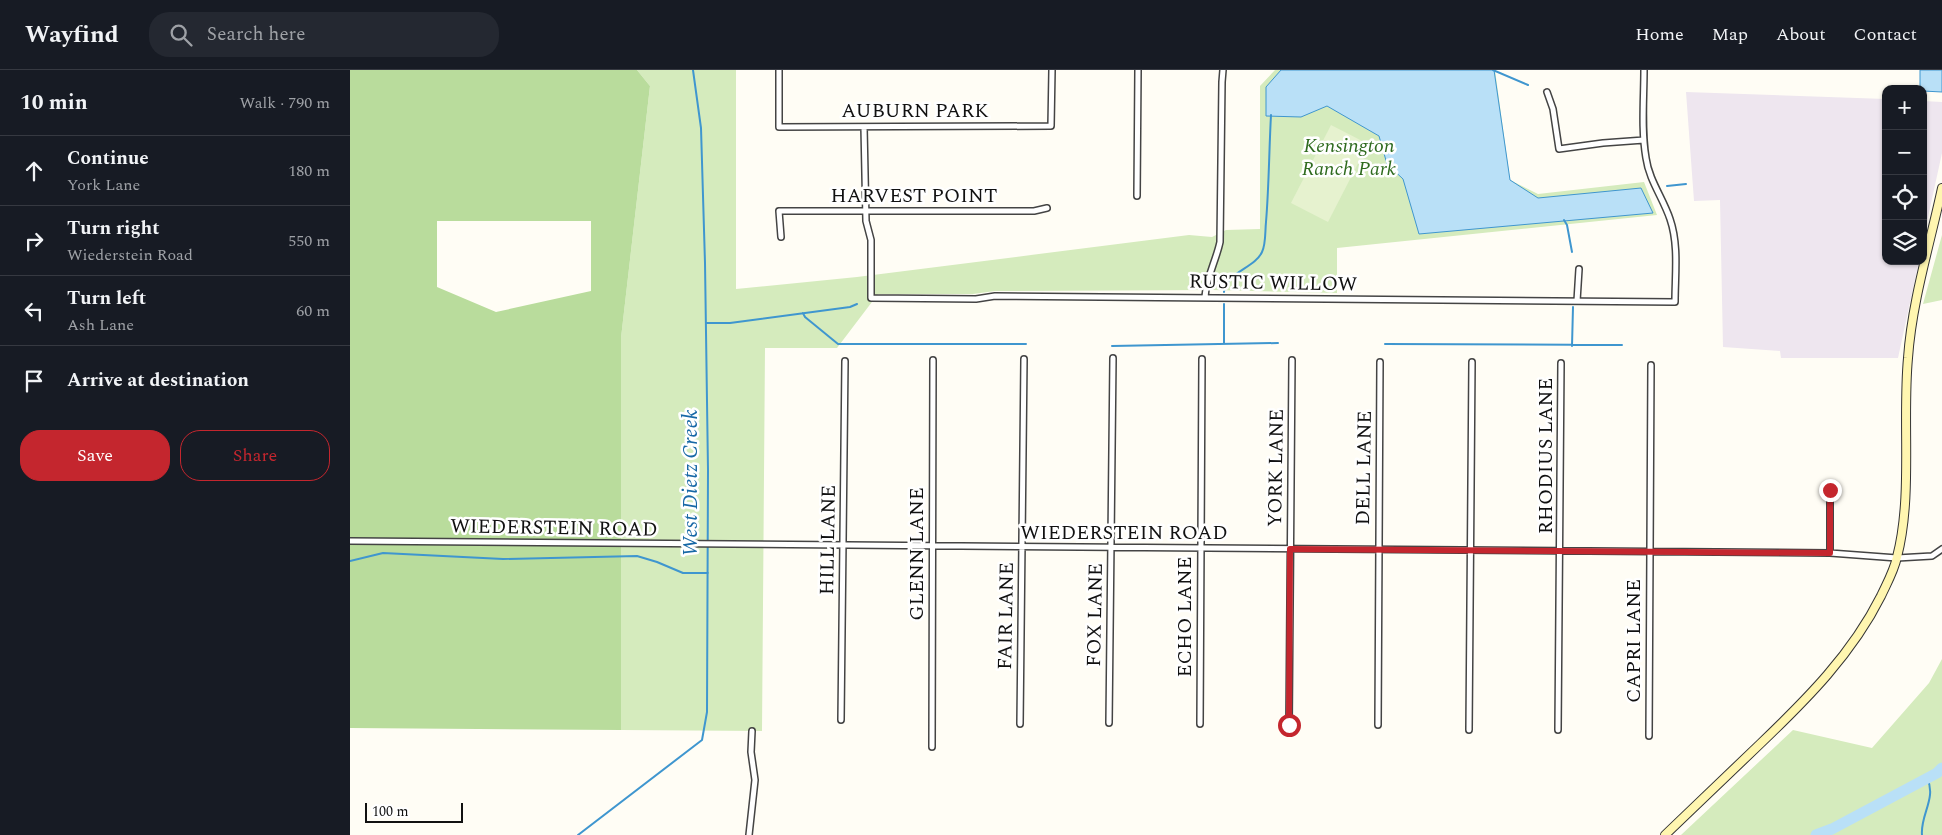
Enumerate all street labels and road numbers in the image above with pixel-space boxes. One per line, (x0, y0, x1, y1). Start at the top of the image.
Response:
street label: AUBURN PARK (841, 96, 989, 126)
street label: HARVEST POINT (831, 181, 997, 211)
street label: RUSTIC WILLOW (1189, 267, 1358, 299)
street label: RHODIUS LANE (1531, 378, 1561, 534)
street label: YORK LANE (1260, 409, 1292, 527)
street label: DELL LANE (1348, 410, 1380, 526)
street label: HILL LANE (812, 485, 844, 595)
street label: GLENN LANE (902, 487, 932, 621)
street label: WIEDERSTEIN ROAD (450, 511, 658, 545)
street label: WIEDERSTEIN ROAD (1020, 518, 1228, 548)
street label: ECHO LANE (1170, 557, 1200, 677)
street label: FAIR LANE (990, 562, 1022, 670)
street label: FOX LANE (1079, 563, 1111, 667)
street label: CAPRI LANE (1619, 579, 1649, 703)

